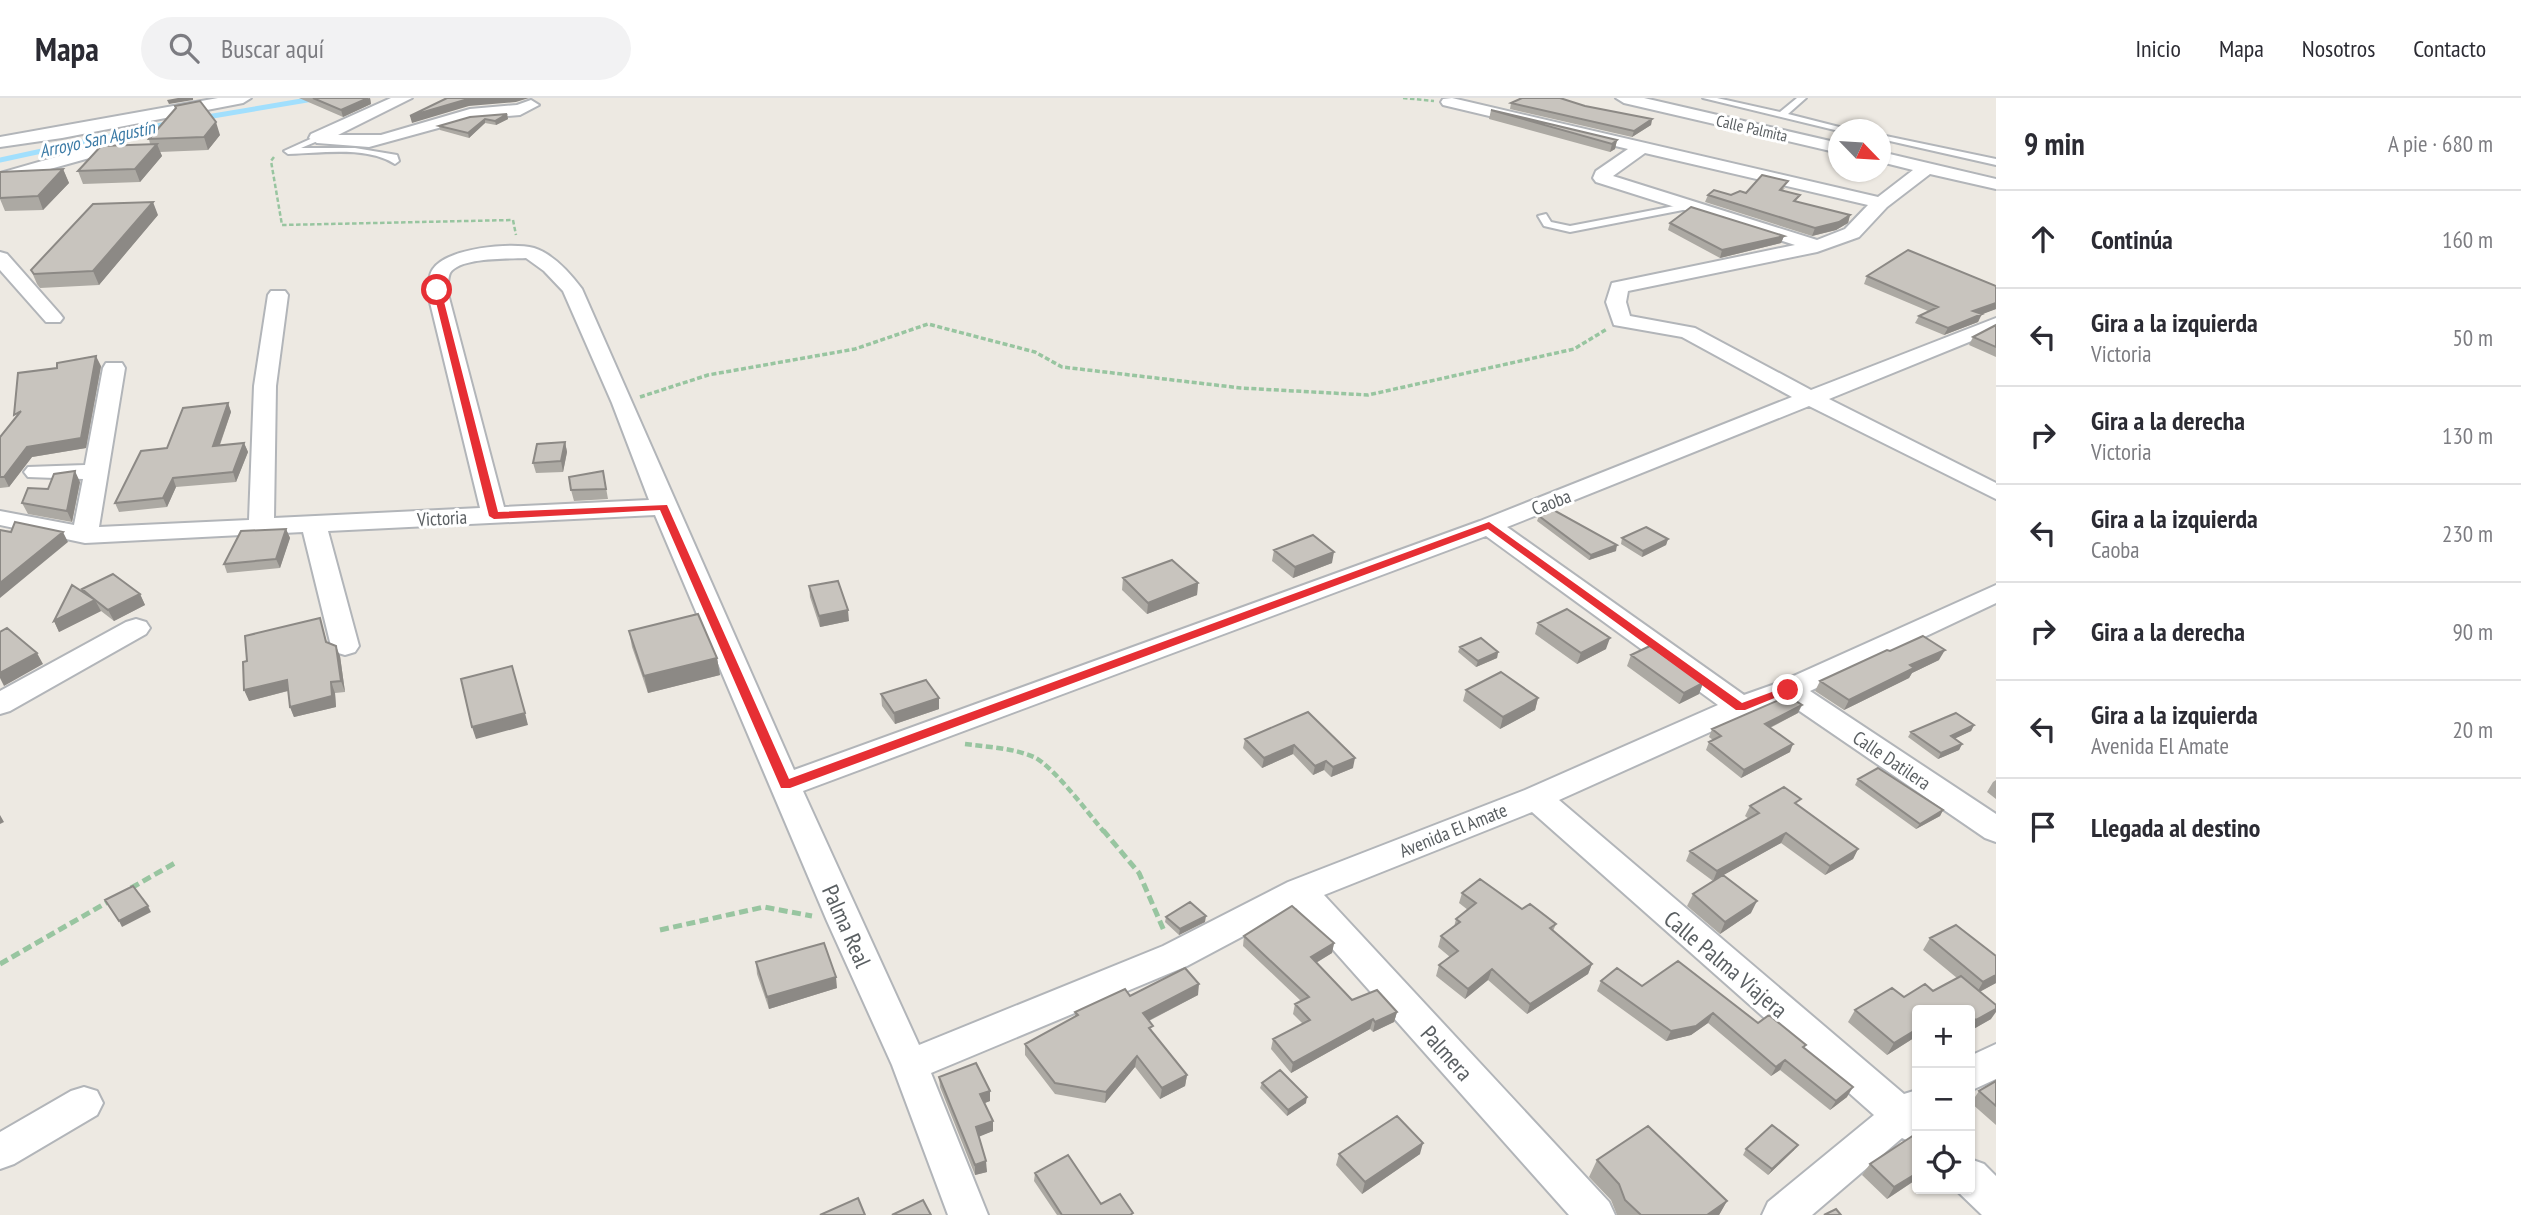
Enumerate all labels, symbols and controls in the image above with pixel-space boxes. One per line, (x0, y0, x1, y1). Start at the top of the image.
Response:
search box (141, 17, 631, 80)
text: Mapa (35, 27, 99, 70)
icon: search (165, 29, 203, 67)
text: Buscar aquí (221, 32, 324, 65)
text: Inicio (2135, 33, 2181, 64)
text: Mapa (2219, 33, 2264, 64)
text: Nosotros (2302, 33, 2375, 64)
text: Contacto (2413, 33, 2486, 64)
street label: Calle Palmita (1714, 110, 1790, 146)
water label: Arroyo San Agustín (37, 115, 158, 162)
north arrow (1828, 119, 1891, 182)
text: 9 min (2024, 124, 2085, 163)
text: A pie · 680 m (2388, 129, 2493, 158)
icon: ahead (2024, 220, 2062, 258)
text: Continúa (2091, 223, 2173, 256)
text: 160 m (2442, 225, 2493, 254)
route start (421, 274, 452, 305)
text: Gira a la izquierda (2091, 306, 2258, 339)
icon: left (2024, 318, 2062, 356)
text: 50 m (2452, 323, 2493, 352)
text: Victoria (2091, 339, 2151, 368)
text: Gira a la derecha (2091, 404, 2245, 437)
icon: right (2024, 416, 2062, 454)
text: 130 m (2442, 421, 2493, 450)
text: Victoria (2091, 437, 2151, 466)
street label: Caoba (1528, 484, 1574, 520)
text: Gira a la izquierda (2091, 502, 2258, 535)
street label: Victoria (415, 505, 468, 531)
icon: left (2024, 514, 2062, 552)
text: 230 m (2442, 519, 2493, 548)
text: Caoba (2091, 535, 2140, 564)
icon: right (2024, 612, 2062, 650)
text: Gira a la derecha (2091, 615, 2245, 648)
text: 90 m (2452, 617, 2493, 646)
route end (1772, 674, 1803, 705)
text: Gira a la izquierda (2091, 698, 2258, 731)
icon: left (2024, 710, 2062, 748)
text: 20 m (2452, 715, 2493, 744)
street label: Calle Datilera (1848, 725, 1936, 795)
text: Avenida El Amate (2091, 731, 2229, 760)
street label: Avenida El Amate (1396, 797, 1510, 862)
icon: arrive (2024, 808, 2062, 846)
text: Llegada al destino (2091, 811, 2260, 844)
street label: Palma Real (816, 880, 878, 972)
street label: Calle Palma Viajera (1658, 904, 1794, 1024)
map controls (1912, 1005, 1975, 1194)
button: + (1912, 1005, 1975, 1068)
street label: Palmera (1415, 1019, 1479, 1087)
button: − (1912, 1068, 1975, 1131)
button: locate (1912, 1131, 1975, 1194)

